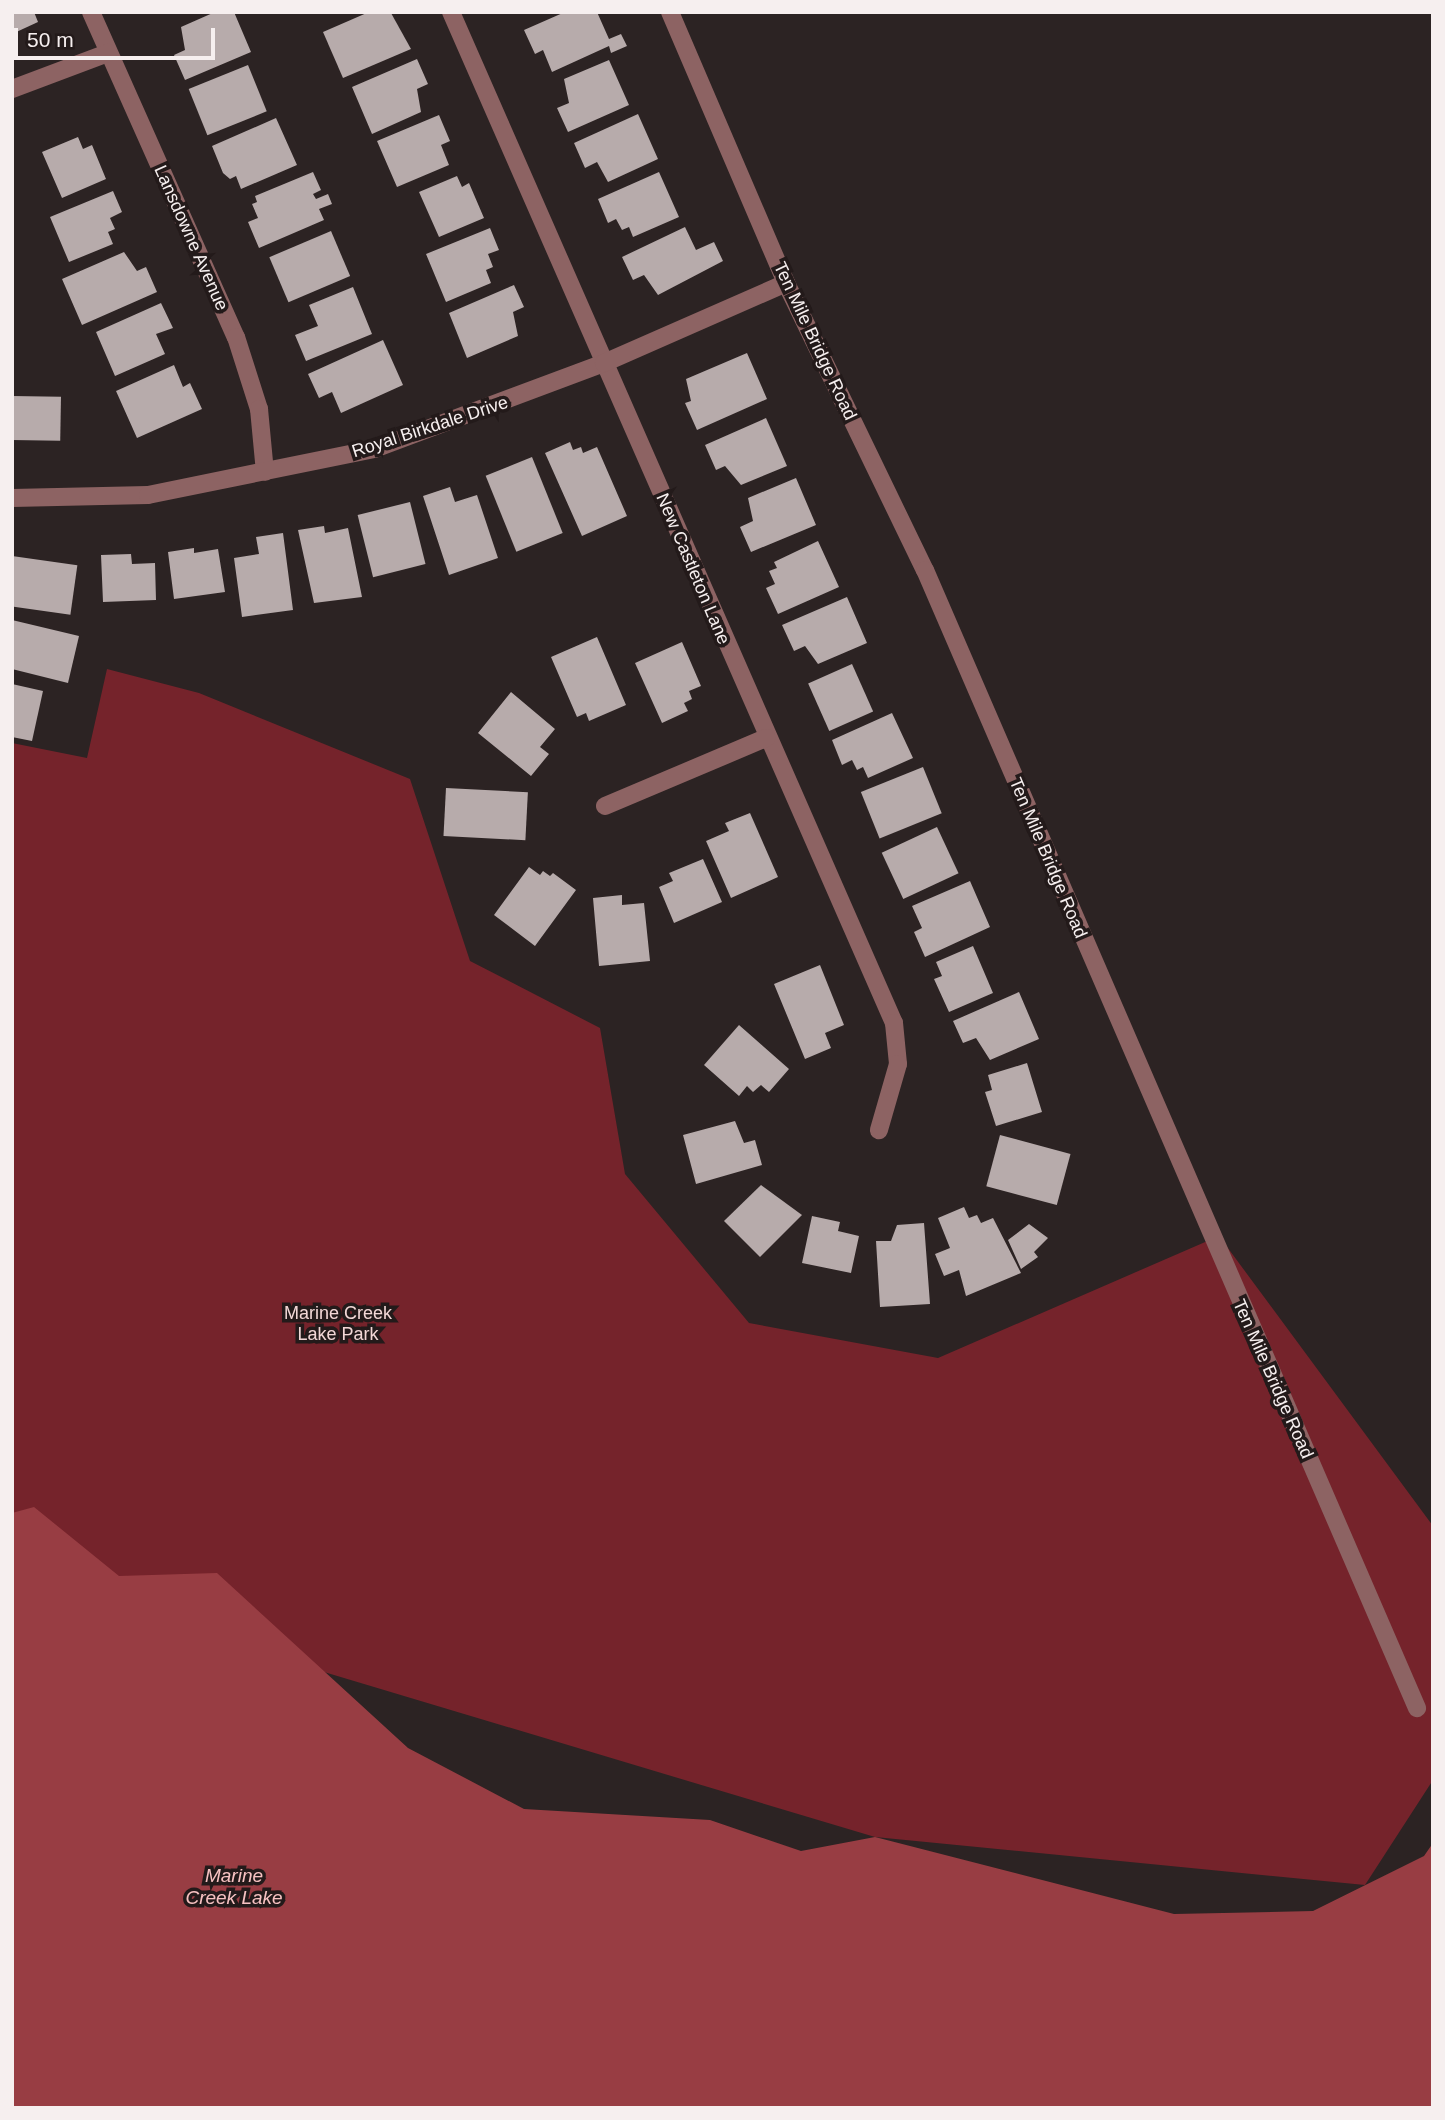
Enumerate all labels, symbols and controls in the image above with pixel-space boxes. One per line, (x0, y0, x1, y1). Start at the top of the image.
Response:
scale bar (18, 14, 219, 58)
text: 50 m (27, 28, 74, 51)
street label: Lansdowne Avenue (149, 162, 233, 314)
street label: Ten Mile Bridge Road (769, 258, 861, 424)
street label: Royal Birkdale Drive (349, 392, 511, 462)
street label: New Castleton Lane (651, 490, 735, 648)
street label: Ten Mile Bridge Road (1004, 775, 1092, 941)
street label: Ten Mile Bridge Road (1228, 1296, 1318, 1462)
park label: Marine Creek Lake Park (284, 1303, 392, 1346)
water label: Marine Creek Lake (185, 1865, 283, 1909)

